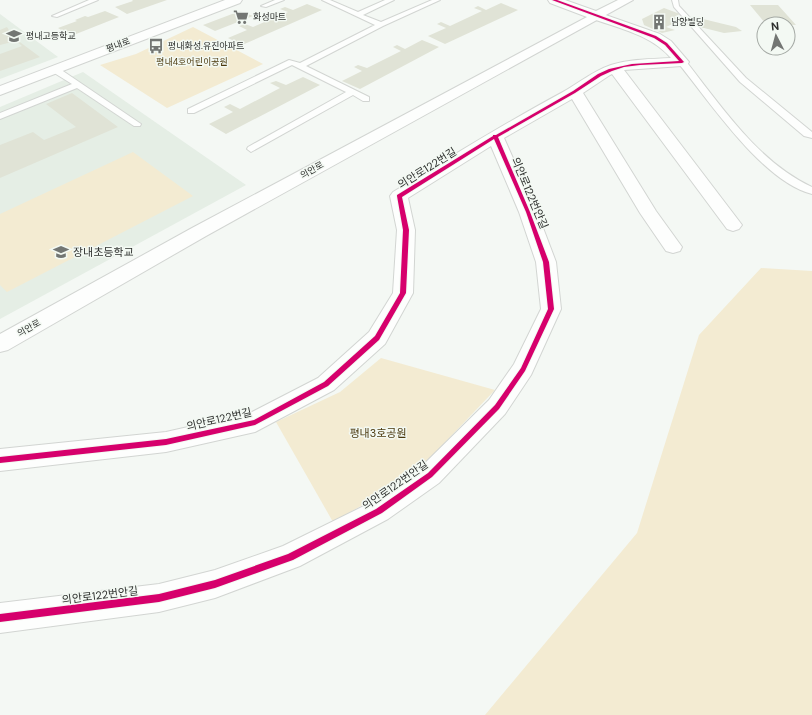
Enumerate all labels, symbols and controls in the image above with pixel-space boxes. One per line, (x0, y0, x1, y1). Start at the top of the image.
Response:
supermarket icon: 화성마트 (232, 8, 250, 26)
place label: 화성마트 (253, 11, 286, 23)
building icon: 남양빌딩 (650, 13, 668, 31)
place label: 남양빌딩 (671, 16, 704, 28)
north arrow (756, 16, 796, 56)
text: N (770, 19, 780, 33)
school or university icon: 평내고등학교 (5, 27, 23, 45)
place label: 평내고등학교 (26, 30, 76, 42)
street label: 평내로 (104, 35, 132, 55)
bus stop icon: 평내화성.유진아파트 (147, 37, 165, 55)
place label: 평내화성.유진아파트 (168, 40, 244, 52)
park label: 평내4호어린이공원 (156, 56, 228, 68)
street label: 의안로122번길 (395, 144, 459, 192)
street label: 의안로122번안길 (509, 155, 551, 231)
street label: 의안로 (298, 159, 326, 181)
school or university icon: 장내초등학교 (52, 243, 70, 261)
place label: 장내초등학교 (73, 245, 134, 259)
street label: 의안로 (15, 317, 43, 339)
street label: 의안로122번길 (185, 405, 253, 433)
park label: 평내3호공원 (349, 426, 407, 440)
street label: 의안로122번안길 (360, 457, 430, 513)
street label: 의안로122번안길 (61, 583, 139, 607)

